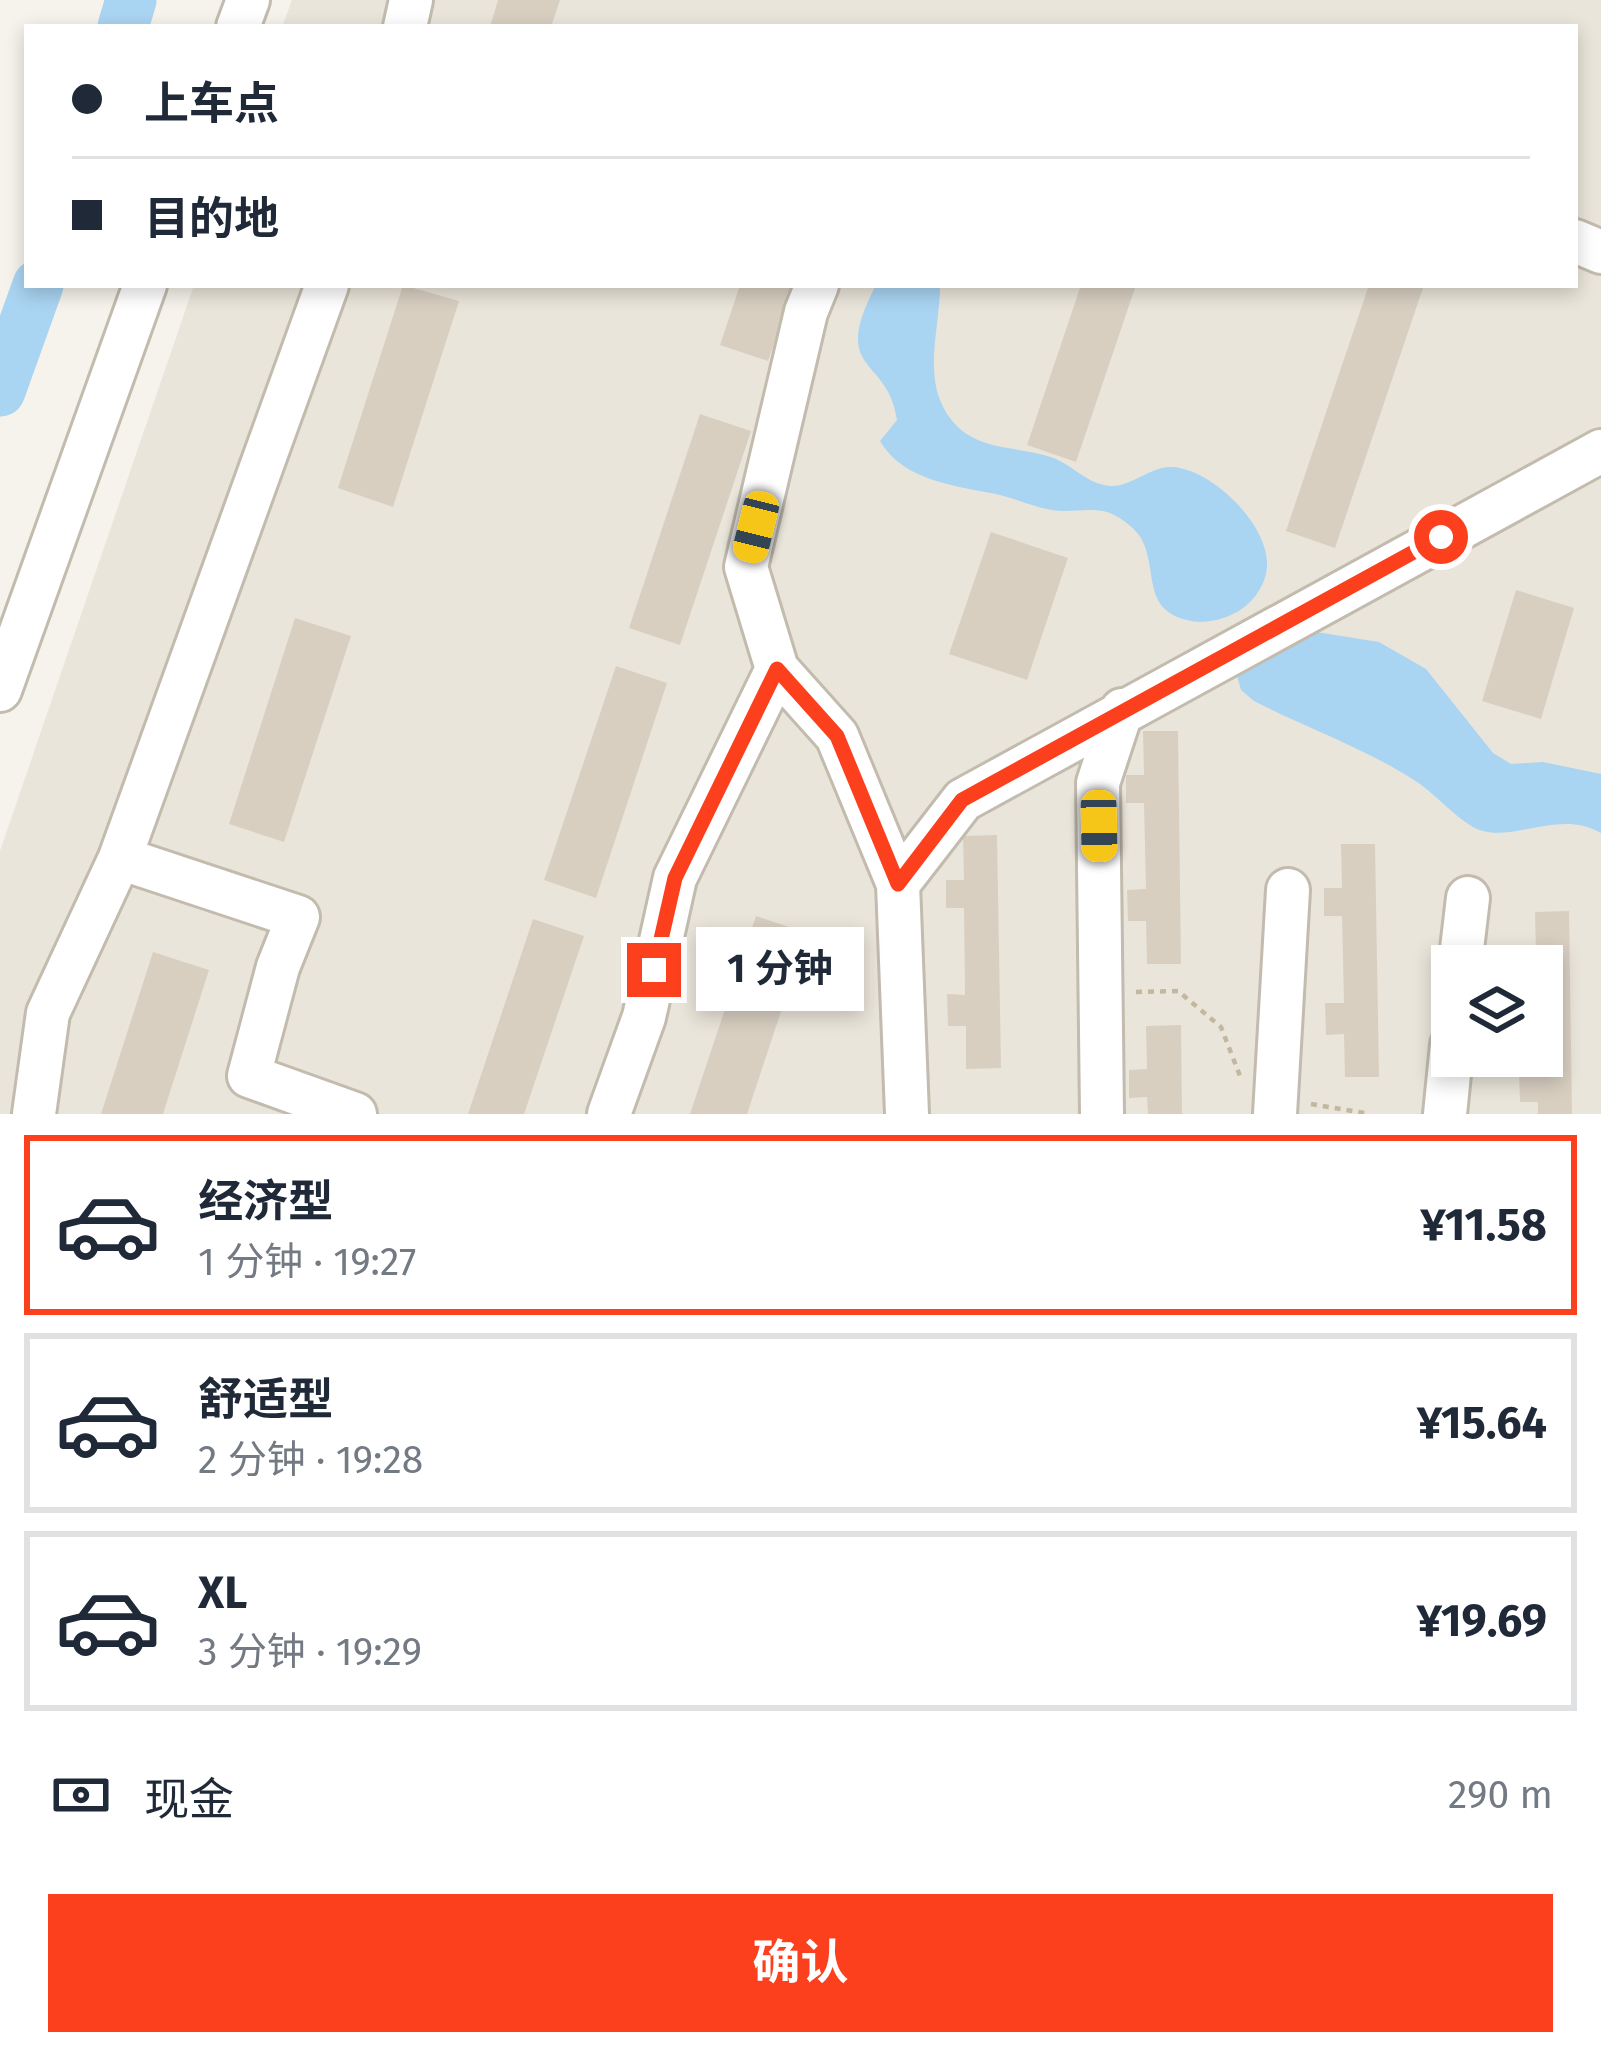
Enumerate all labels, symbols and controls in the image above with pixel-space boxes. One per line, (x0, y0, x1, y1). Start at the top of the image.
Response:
text: 上车点 (144, 77, 279, 131)
text: 目的地 (144, 192, 279, 246)
car (730, 488, 782, 566)
route start (1414, 510, 1468, 564)
car (1080, 790, 1118, 862)
callout: 1 分钟 (696, 928, 864, 1012)
route end (627, 943, 681, 997)
map controls (1431, 945, 1563, 1077)
button: layers (1431, 945, 1563, 1077)
text: 1 分钟 (727, 946, 833, 992)
icon: car (54, 1171, 162, 1279)
text: 经济型 (198, 1175, 333, 1229)
text: ¥11.58 (1420, 1198, 1547, 1252)
text: 1 分钟 · 19:27 (198, 1239, 416, 1285)
icon: car (54, 1369, 162, 1477)
text: 舒适型 (198, 1373, 333, 1427)
text: ¥15.64 (1417, 1396, 1547, 1450)
text: 2 分钟 · 19:28 (198, 1437, 423, 1483)
text: XL (198, 1566, 247, 1620)
icon: car (54, 1567, 162, 1675)
text: ¥19.69 (1416, 1594, 1547, 1648)
text: 3 分钟 · 19:29 (198, 1629, 422, 1675)
icon: cash (48, 1762, 114, 1828)
text: 290 m (1448, 1772, 1553, 1818)
text: 现金 (144, 1773, 234, 1827)
button: 确认 (48, 1894, 1553, 2032)

